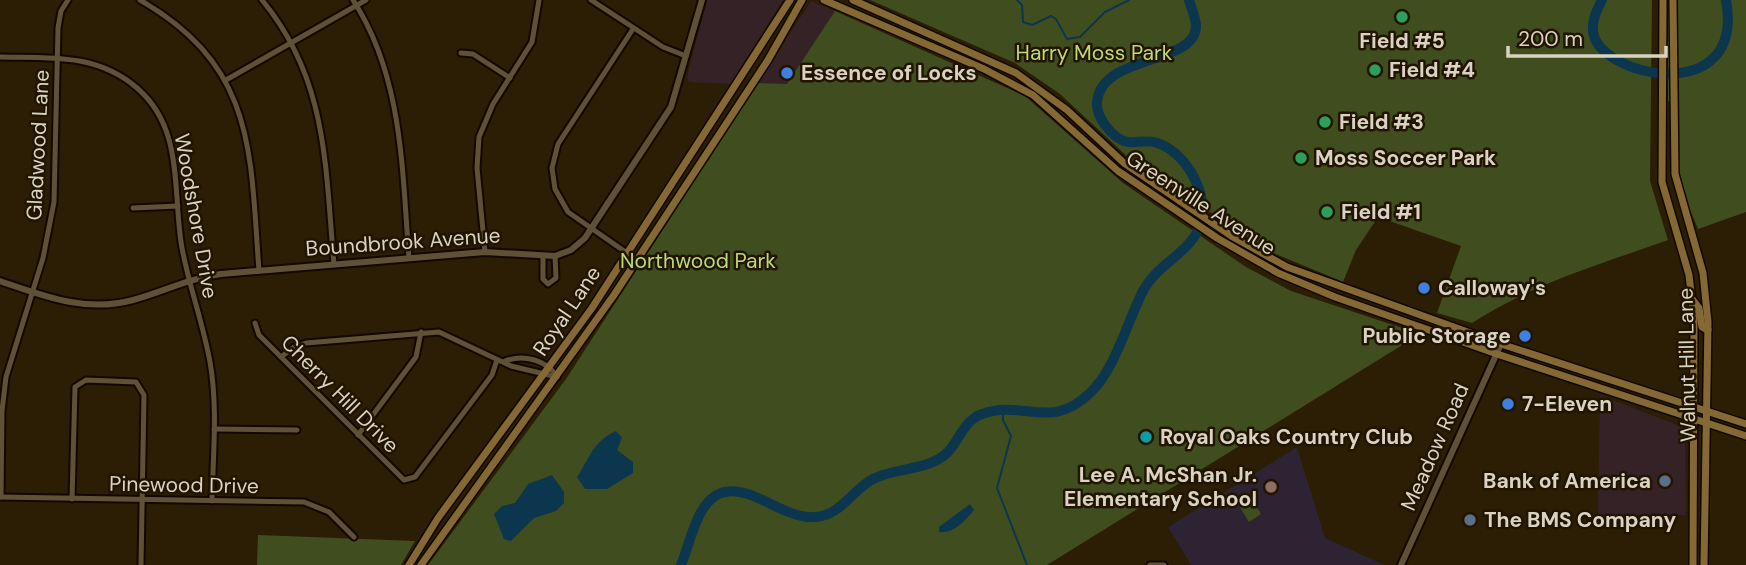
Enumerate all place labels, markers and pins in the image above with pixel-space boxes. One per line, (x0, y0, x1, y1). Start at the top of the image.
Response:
marker: Field #5 (1394, 9, 1410, 25)
place label: Field #5 (1359, 27, 1445, 55)
place label: Field #4 (1389, 56, 1475, 84)
place label: Essence of Locks (801, 59, 977, 87)
marker: Field #4 (1367, 62, 1383, 78)
marker: Essence of Locks (779, 65, 795, 81)
place label: Field #3 (1339, 108, 1424, 136)
marker: Field #3 (1317, 114, 1333, 130)
place label: Moss Soccer Park (1315, 144, 1496, 172)
marker: Moss Soccer Park (1293, 150, 1309, 166)
place label: Field #1 (1341, 198, 1421, 226)
marker: Field #1 (1319, 204, 1335, 220)
place label: Calloway's (1438, 274, 1546, 302)
marker: Calloway's (1416, 280, 1432, 296)
place label: Public Storage (1362, 322, 1511, 350)
marker: Public Storage (1517, 328, 1533, 344)
place label: 7-Eleven (1522, 390, 1612, 418)
marker: 7-Eleven (1500, 396, 1516, 412)
place label: Royal Oaks Country Club (1160, 423, 1413, 451)
marker: Royal Oaks Country Club (1138, 429, 1154, 445)
place label: Lee A. McShan Jr. Elementary School (1064, 461, 1257, 513)
place label: Bank of America (1483, 467, 1651, 495)
marker: Bank of America (1657, 473, 1673, 489)
marker: Lee A. McShan Jr. Elementary School (1263, 479, 1279, 495)
place label: The BMS Company (1484, 506, 1676, 534)
marker: The BMS Company (1462, 512, 1478, 528)

